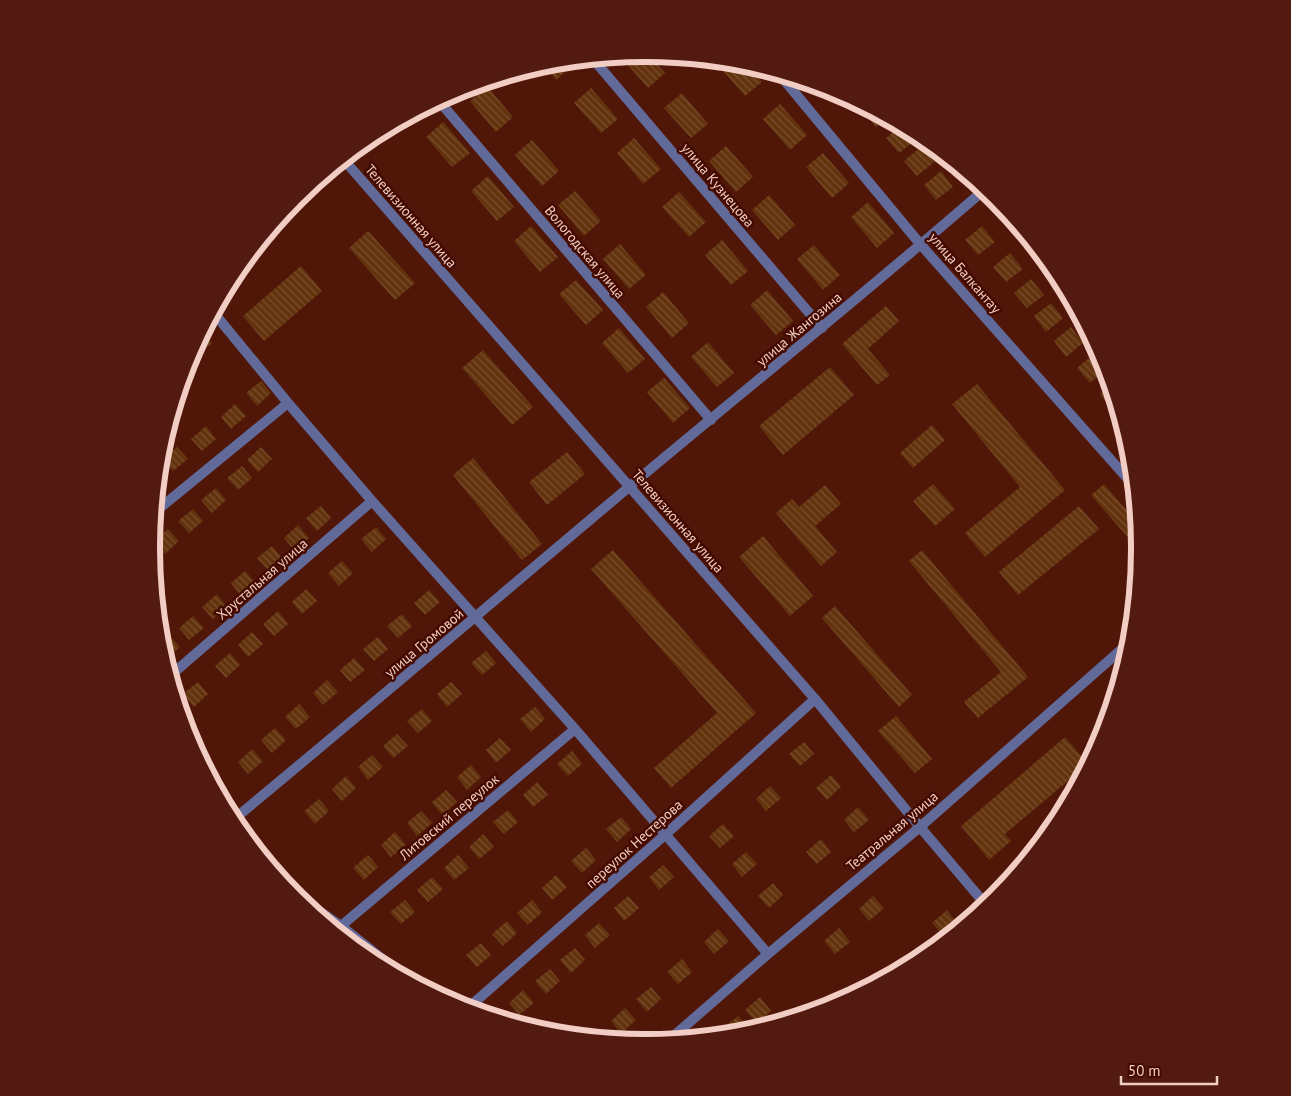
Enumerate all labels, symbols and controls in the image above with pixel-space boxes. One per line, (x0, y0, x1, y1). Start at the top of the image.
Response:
street label: улица Кузнецова (678, 139, 758, 231)
street label: Телевизионная улица (361, 161, 461, 271)
street label: Вологодская улица (541, 202, 629, 302)
street label: улица Балкантау (925, 229, 1005, 317)
street label: улица Жангозина (753, 288, 845, 370)
street label: Телевизионная улица (628, 466, 728, 576)
street label: Хрустальная улица (213, 534, 311, 624)
street label: улица Громовой (381, 605, 467, 681)
street label: Литовский переулок (395, 770, 503, 865)
street label: Театральная улица (842, 787, 942, 875)
street label: переулок Нестерова (582, 796, 686, 892)
scale bar (1121, 1054, 1217, 1086)
text: 50 m (1128, 1061, 1161, 1080)

